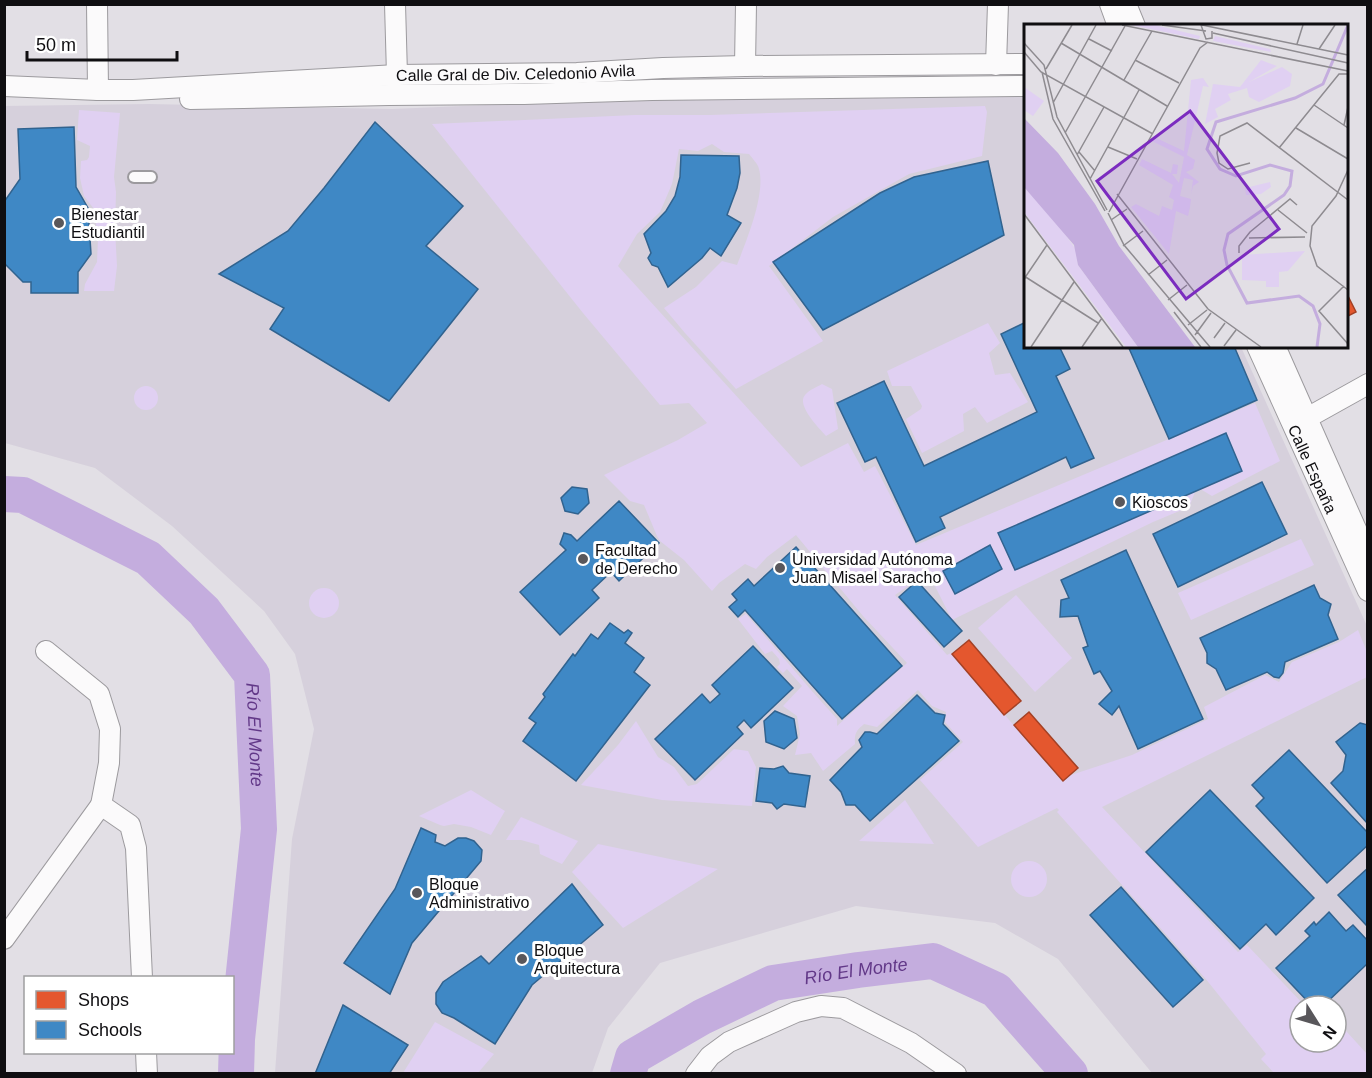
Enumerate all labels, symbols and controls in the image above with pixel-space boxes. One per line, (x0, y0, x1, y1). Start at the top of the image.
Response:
scale bar (27, 24, 177, 62)
inset map (1024, 24, 1348, 348)
text: 50 m (36, 35, 76, 55)
street label: Calle Gral de Div. Celedonio Avila (396, 62, 635, 84)
place label: Bienestar Estudiantil (71, 206, 145, 241)
marker: Bienestar Estudiantil (52, 216, 66, 230)
street label: Calle España (1285, 422, 1340, 516)
place label: Kioscos (1132, 494, 1188, 511)
marker: Kioscos (1113, 495, 1127, 509)
place label: Facultad de Derecho (595, 542, 678, 577)
place label: Universidad Autónoma Juan Misael Saracho (792, 551, 953, 586)
marker: Facultad de Derecho (576, 552, 590, 566)
marker: Universidad Autónoma Juan Misael Saracho (773, 561, 787, 575)
water label: Río El Monte (242, 682, 267, 787)
place label: Bloque Administrativo (429, 876, 530, 911)
marker: Bloque Administrativo (410, 886, 424, 900)
place label: Bloque Arquitectura (534, 942, 620, 977)
marker: Bloque Arquitectura (515, 952, 529, 966)
water label: Río El Monte (803, 954, 909, 988)
legend (24, 976, 234, 1054)
text: Shops (78, 990, 129, 1010)
north arrow (1288, 994, 1348, 1054)
text: Schools (78, 1020, 142, 1040)
text: N (1319, 1023, 1340, 1042)

